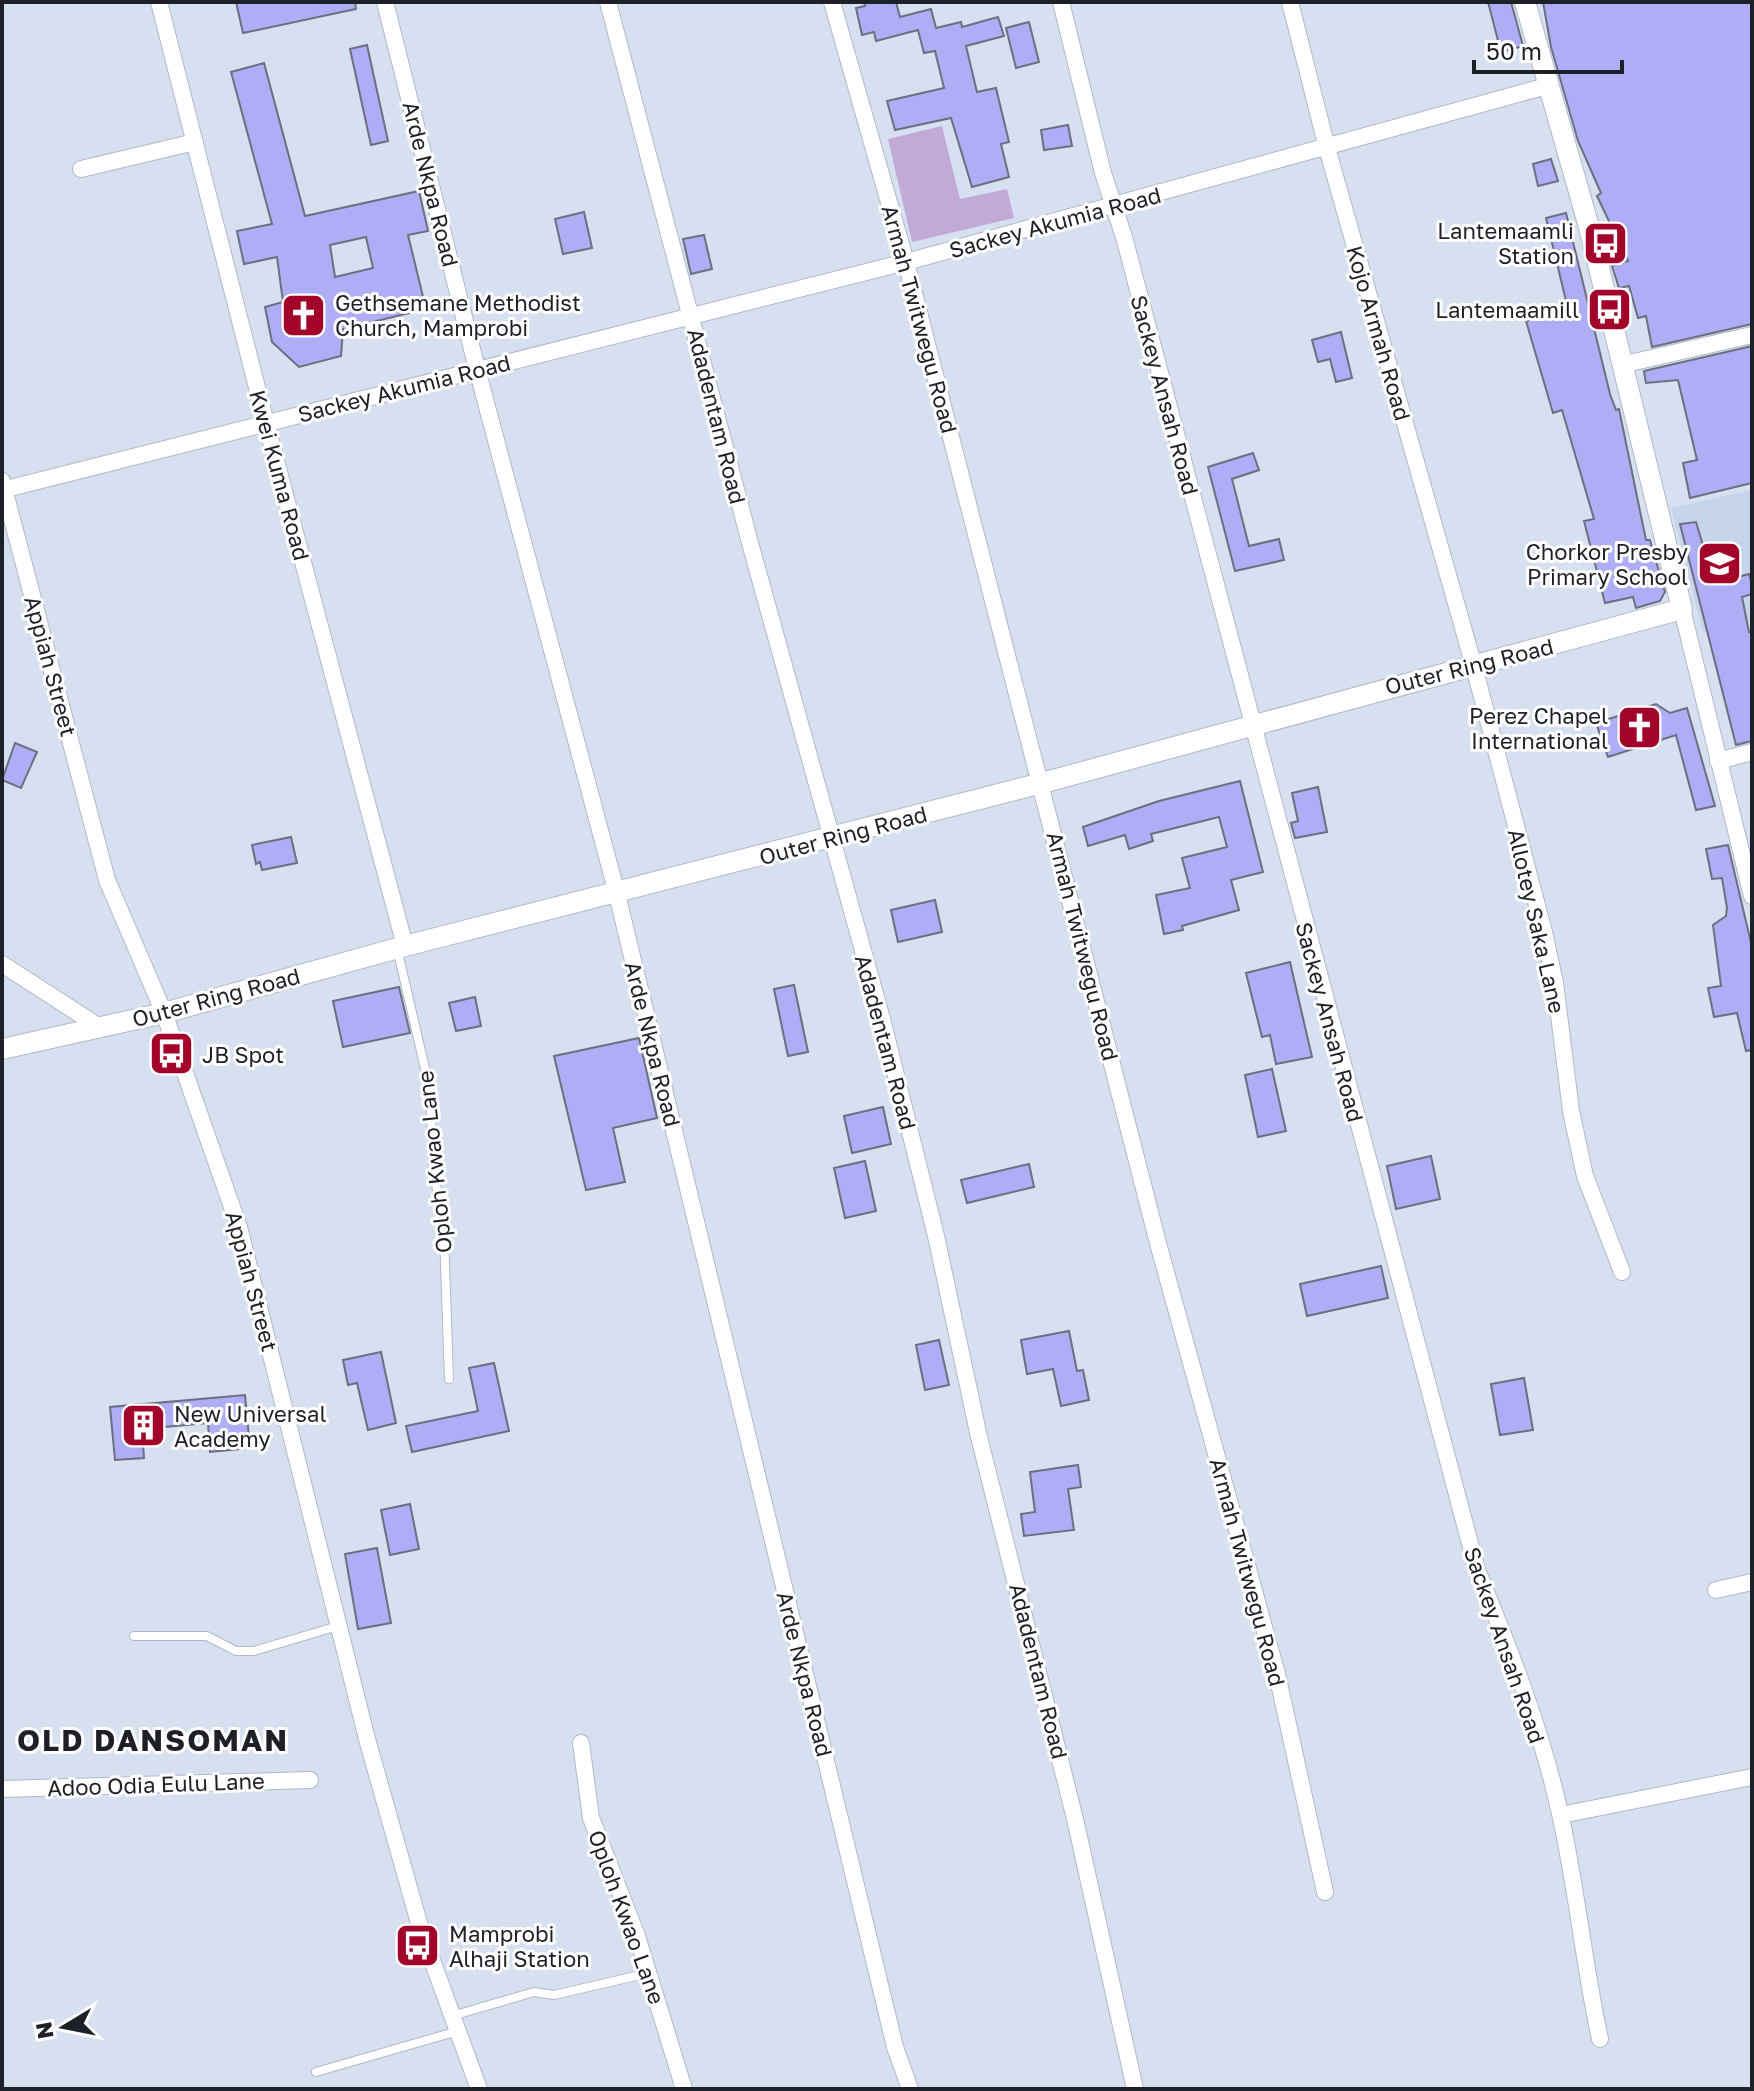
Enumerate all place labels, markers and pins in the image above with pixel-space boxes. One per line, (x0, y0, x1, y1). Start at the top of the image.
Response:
place label: Lantemaamli Station (1437, 217, 1574, 269)
bus stop icon: Lantemaamli Station (1581, 219, 1629, 267)
bus stop icon: Lantemaamill (1586, 285, 1634, 333)
place label: Gethsemane Methodist Church, Mamprobi (335, 289, 581, 341)
church icon: Gethsemane Methodist Church, Mamprobi (280, 291, 328, 339)
place label: Lantemaamill (1435, 296, 1579, 323)
place label: Chorkor Presby Primary School (1526, 538, 1688, 590)
school or university icon: Chorkor Presby Primary School (1695, 540, 1743, 588)
place label: Perez Chapel International (1469, 702, 1608, 754)
church icon: Perez Chapel International (1615, 704, 1663, 752)
bus stop icon: JB Spot (147, 1030, 195, 1078)
place label: JB Spot (202, 1041, 284, 1068)
place label: New Universal Academy (174, 1400, 326, 1452)
building icon: New Universal Academy (119, 1402, 167, 1450)
place label: Mamprobi Alhaji Station (449, 1920, 590, 1972)
bus stop icon: Mamprobi Alhaji Station (394, 1922, 442, 1970)

